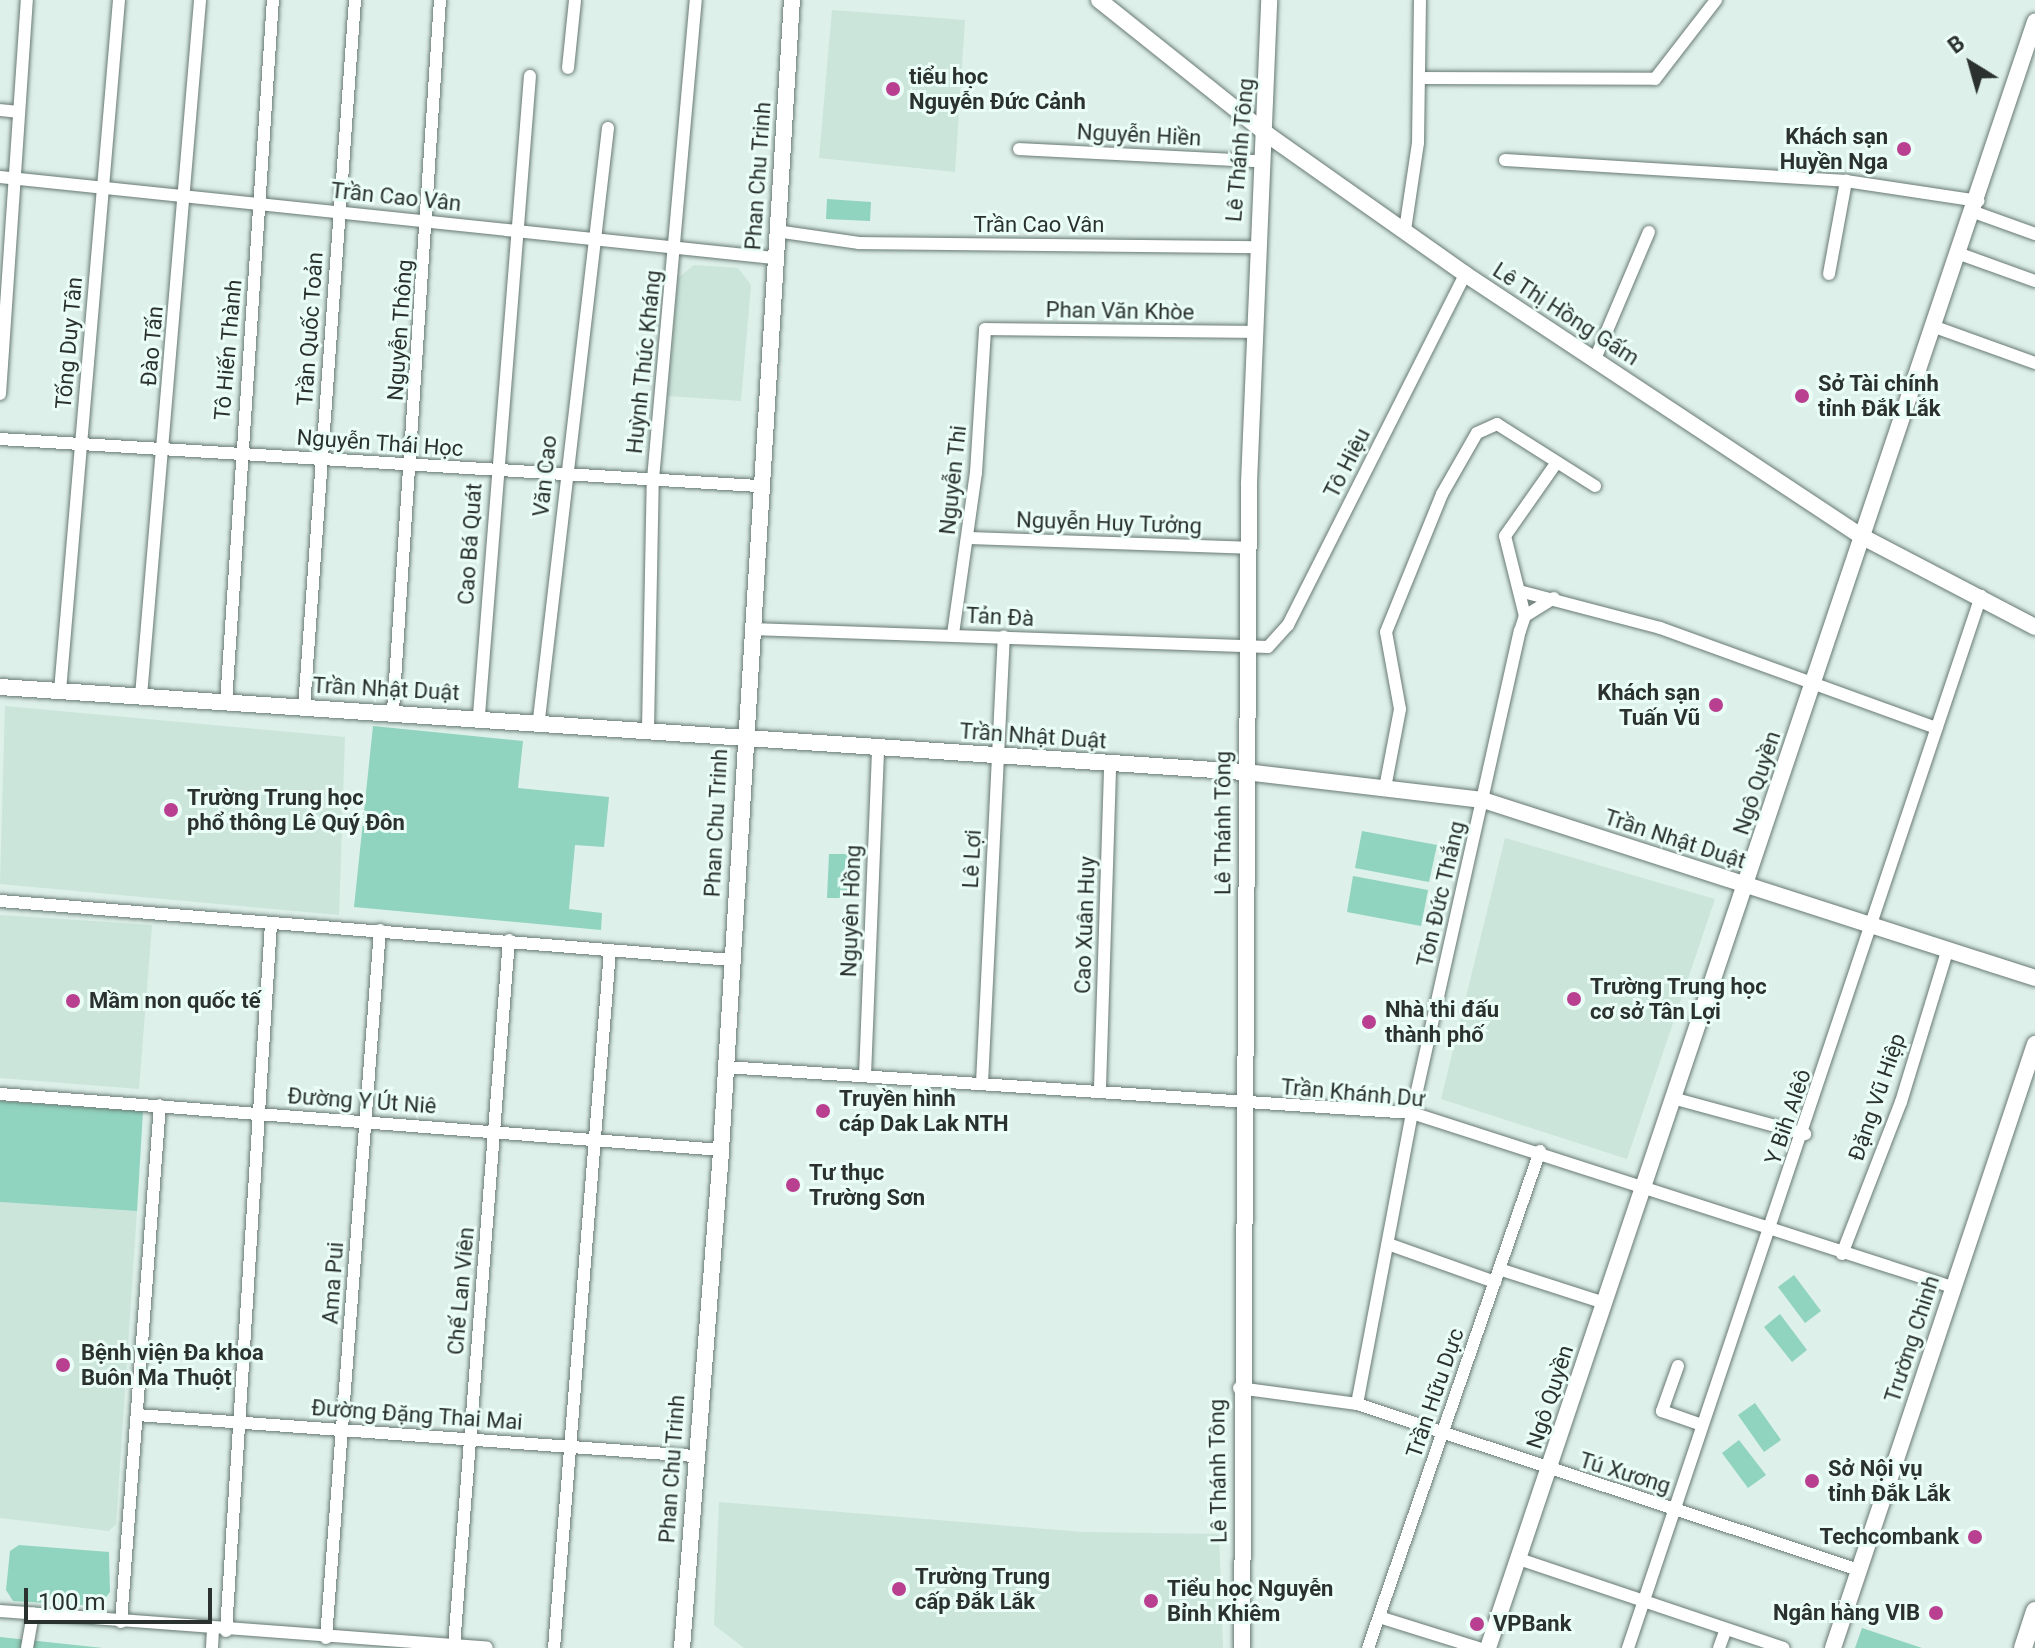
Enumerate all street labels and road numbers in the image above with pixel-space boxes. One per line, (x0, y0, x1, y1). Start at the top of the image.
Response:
street label: Lê Thánh Tông (1221, 77, 1259, 223)
street label: Phan Chu Trinh (740, 101, 776, 251)
street label: Nguyễn Hiền (1076, 119, 1202, 151)
street label: Trần Cao Vân (330, 177, 462, 217)
street label: Trần Cao Vân (974, 212, 1104, 238)
street label: Trần Quốc Toản (291, 251, 329, 407)
street label: Lê Thị Hồng Gấm (1488, 257, 1644, 371)
street label: Nguyễn Thông (382, 258, 418, 402)
street label: Huỳnh Thúc Kháng (621, 269, 667, 455)
street label: Tống Duy Tân (50, 276, 88, 410)
street label: Tô Hiến Thành (209, 278, 247, 422)
street label: Phan Văn Khòe (1045, 297, 1195, 325)
street label: Đào Tấn (135, 305, 169, 387)
street label: Nguyễn Thái Học (296, 424, 464, 462)
street label: Nguyễn Thi (934, 424, 972, 536)
street label: Tô Hiệu (1318, 424, 1376, 502)
street label: Văn Cao (528, 434, 562, 518)
street label: Cao Bá Quát (453, 482, 487, 606)
street label: Nguyễn Huy Tưởng (1015, 507, 1203, 539)
street label: Tản Đà (965, 602, 1035, 632)
street label: Trần Nhật Duật (312, 672, 460, 706)
street label: Trần Nhật Duật (959, 718, 1107, 754)
street label: Ngô Quyền (1728, 728, 1786, 838)
street label: Phan Chu Trinh (699, 748, 733, 898)
street label: Lê Thánh Tông (1210, 750, 1236, 896)
street label: Trần Nhật Duật (1601, 804, 1749, 874)
street label: Tôn Đức Thắng (1411, 818, 1471, 970)
street label: Lê Lợi (957, 829, 987, 889)
street label: Nguyên Hồng (835, 844, 867, 978)
street label: Cao Xuân Huy (1069, 856, 1101, 994)
street label: Đặng Vũ Hiệp (1843, 1030, 1911, 1164)
street label: Y Bih Alêô (1759, 1066, 1817, 1168)
street label: Trần Khánh Dư (1280, 1074, 1426, 1112)
street label: Đường Y Út Niê (287, 1083, 437, 1119)
street label: Chế Lan Viên (442, 1226, 480, 1356)
street label: Ama Pui (317, 1241, 349, 1325)
street label: Trường Chinh (1879, 1272, 1945, 1406)
street label: Trần Hữu Dực (1400, 1325, 1470, 1461)
street label: Ngô Quyền (1521, 1342, 1579, 1452)
street label: Đường Đặng Thai Mai (310, 1394, 524, 1436)
street label: Phan Chu Trinh (654, 1394, 690, 1544)
street label: Lê Thánh Tông (1204, 1398, 1232, 1544)
street label: Tú Xương (1576, 1447, 1674, 1499)

